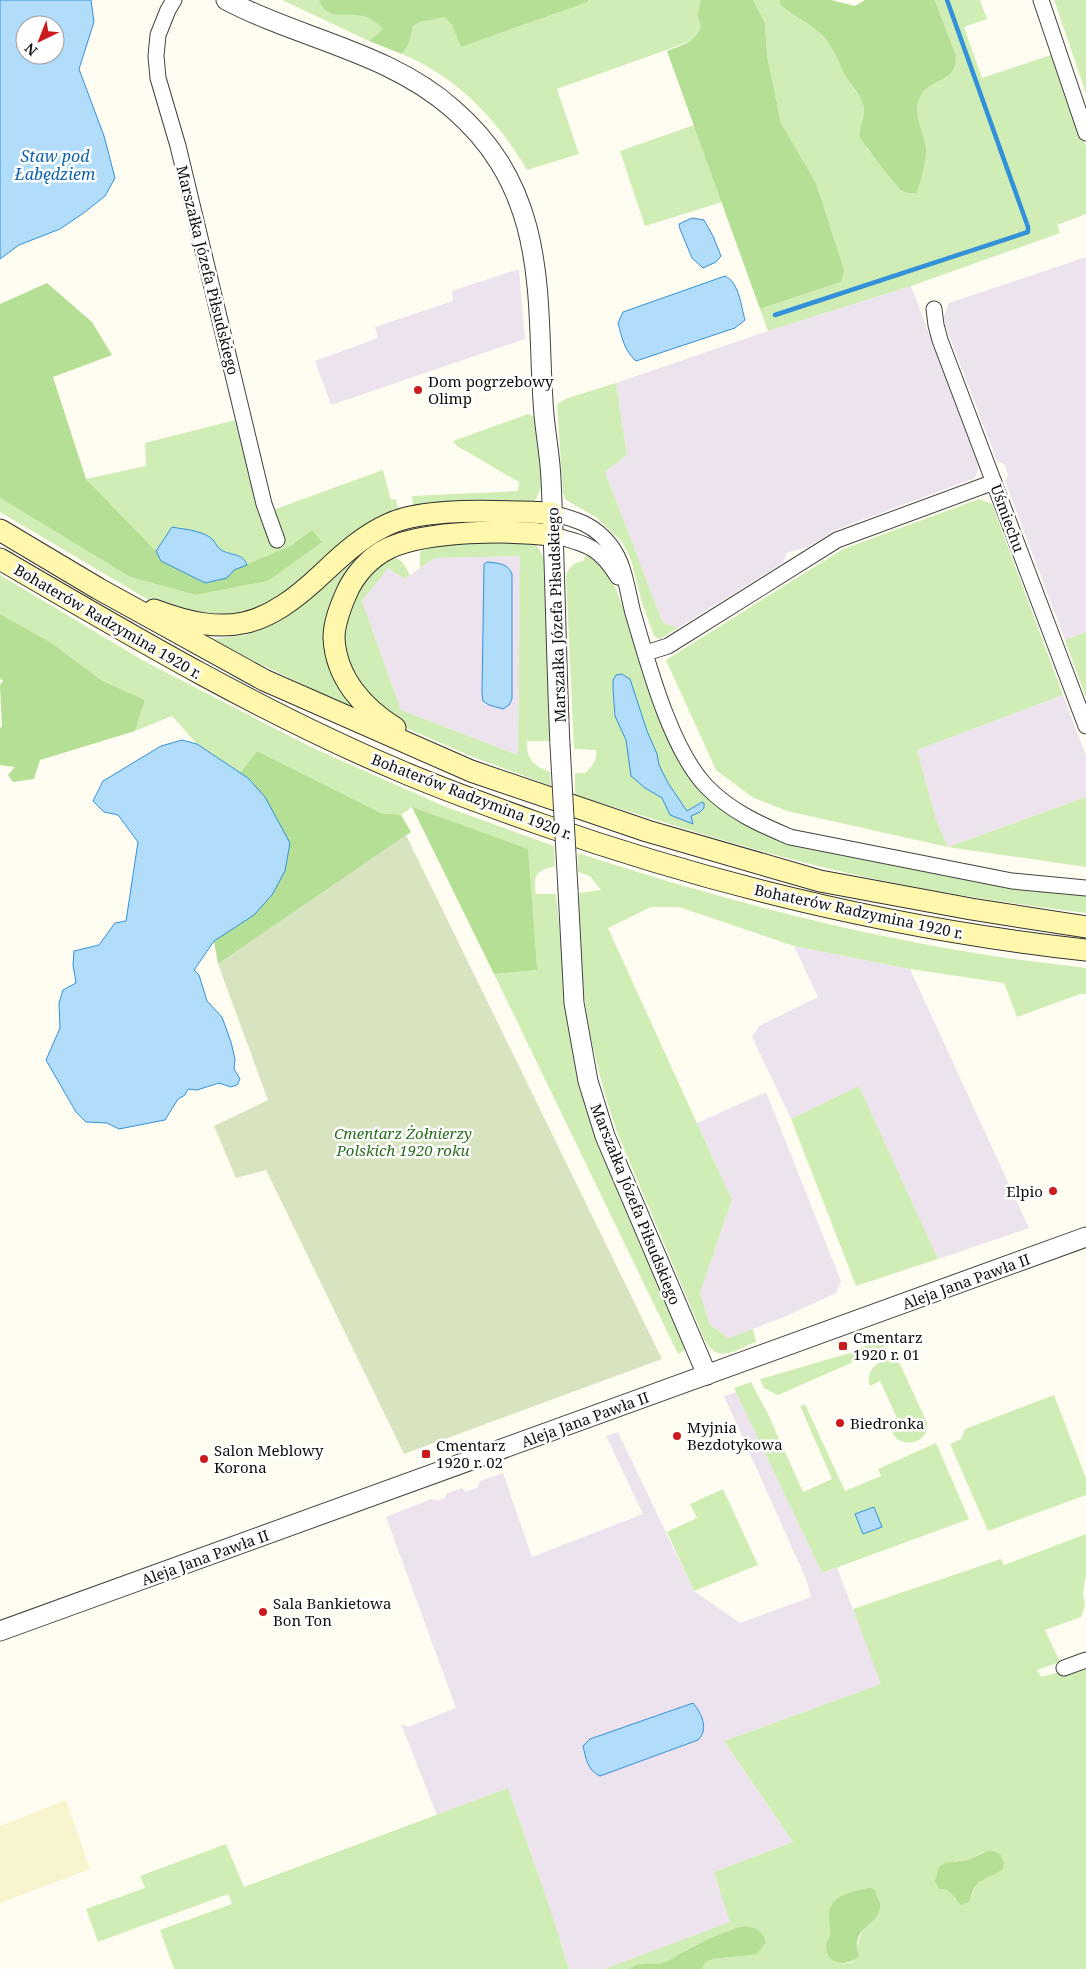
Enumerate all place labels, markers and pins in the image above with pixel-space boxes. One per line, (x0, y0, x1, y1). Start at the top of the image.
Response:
place label: Dom pogrzebowy Olimp (428, 371, 554, 408)
marker: Dom pogrzebowy Olimp (412, 384, 424, 396)
place label: Elpio (1006, 1181, 1043, 1201)
marker: Elpio (1047, 1185, 1059, 1197)
place label: Cmentarz 1920 r. 01 (853, 1327, 923, 1364)
marker: Cmentarz 1920 r. 01 (837, 1340, 849, 1352)
place label: Biedronka (850, 1413, 924, 1433)
place label: Myjnia Bezdotykowa (687, 1417, 783, 1454)
marker: Biedronka (834, 1417, 846, 1429)
marker: Myjnia Bezdotykowa (671, 1430, 683, 1442)
place label: Cmentarz 1920 r. 02 (436, 1435, 506, 1472)
place label: Salon Meblowy Korona (214, 1440, 324, 1477)
marker: Cmentarz 1920 r. 02 (420, 1448, 432, 1460)
marker: Salon Meblowy Korona (198, 1453, 210, 1465)
place label: Sala Bankietowa Bon Ton (273, 1593, 391, 1630)
marker: Sala Bankietowa Bon Ton (257, 1606, 269, 1618)

